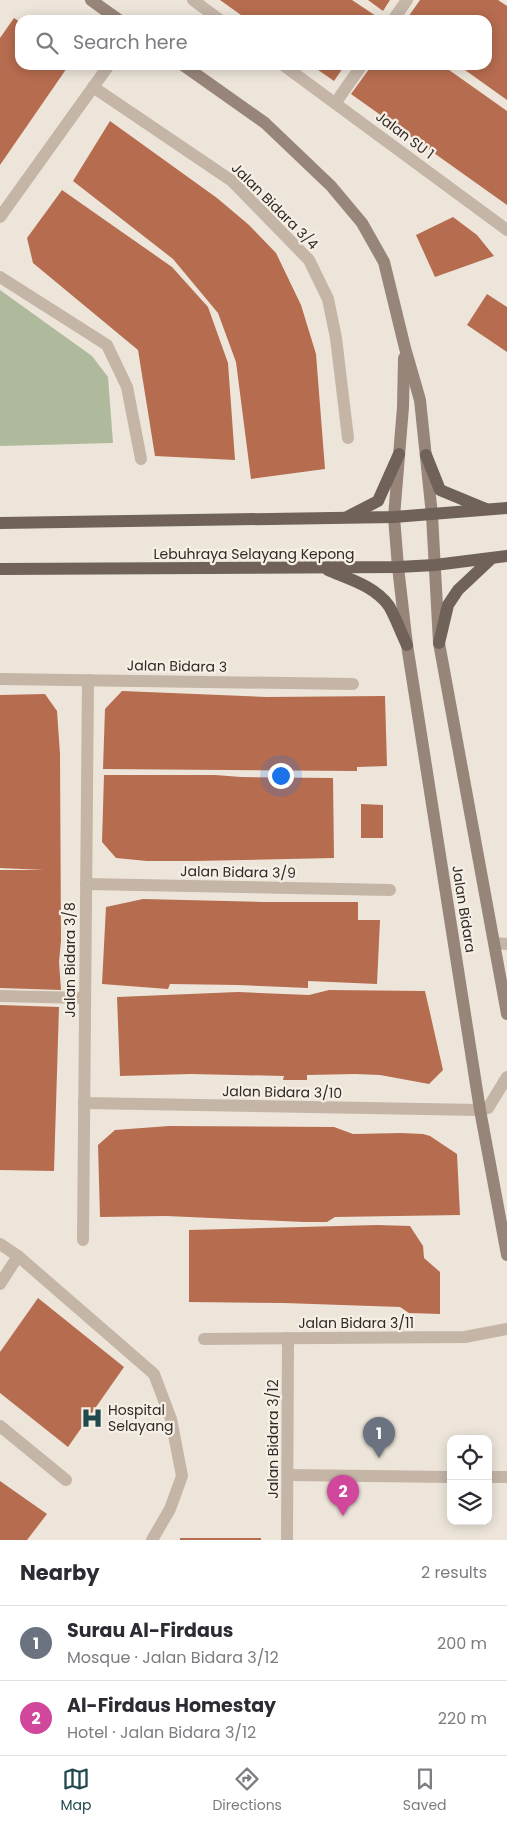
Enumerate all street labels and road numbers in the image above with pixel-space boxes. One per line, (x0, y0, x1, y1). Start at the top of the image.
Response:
street label: Jalan SU 1 (372, 106, 438, 164)
street label: Jalan Bidara 3/4 (227, 158, 323, 254)
street label: Lebuhraya Selayang Kepong (153, 544, 355, 564)
street label: Jalan Bidara 3 (127, 655, 227, 677)
street label: Jalan Bidara 3/9 (180, 861, 296, 883)
street label: Jalan Bidara (447, 864, 481, 954)
street label: Jalan Bidara 3/8 (60, 902, 80, 1018)
street label: Jalan Bidara 3/10 (222, 1081, 342, 1103)
street label: Jalan Bidara 3/11 (298, 1313, 414, 1333)
street label: Jalan Bidara 3/12 (263, 1379, 283, 1499)

